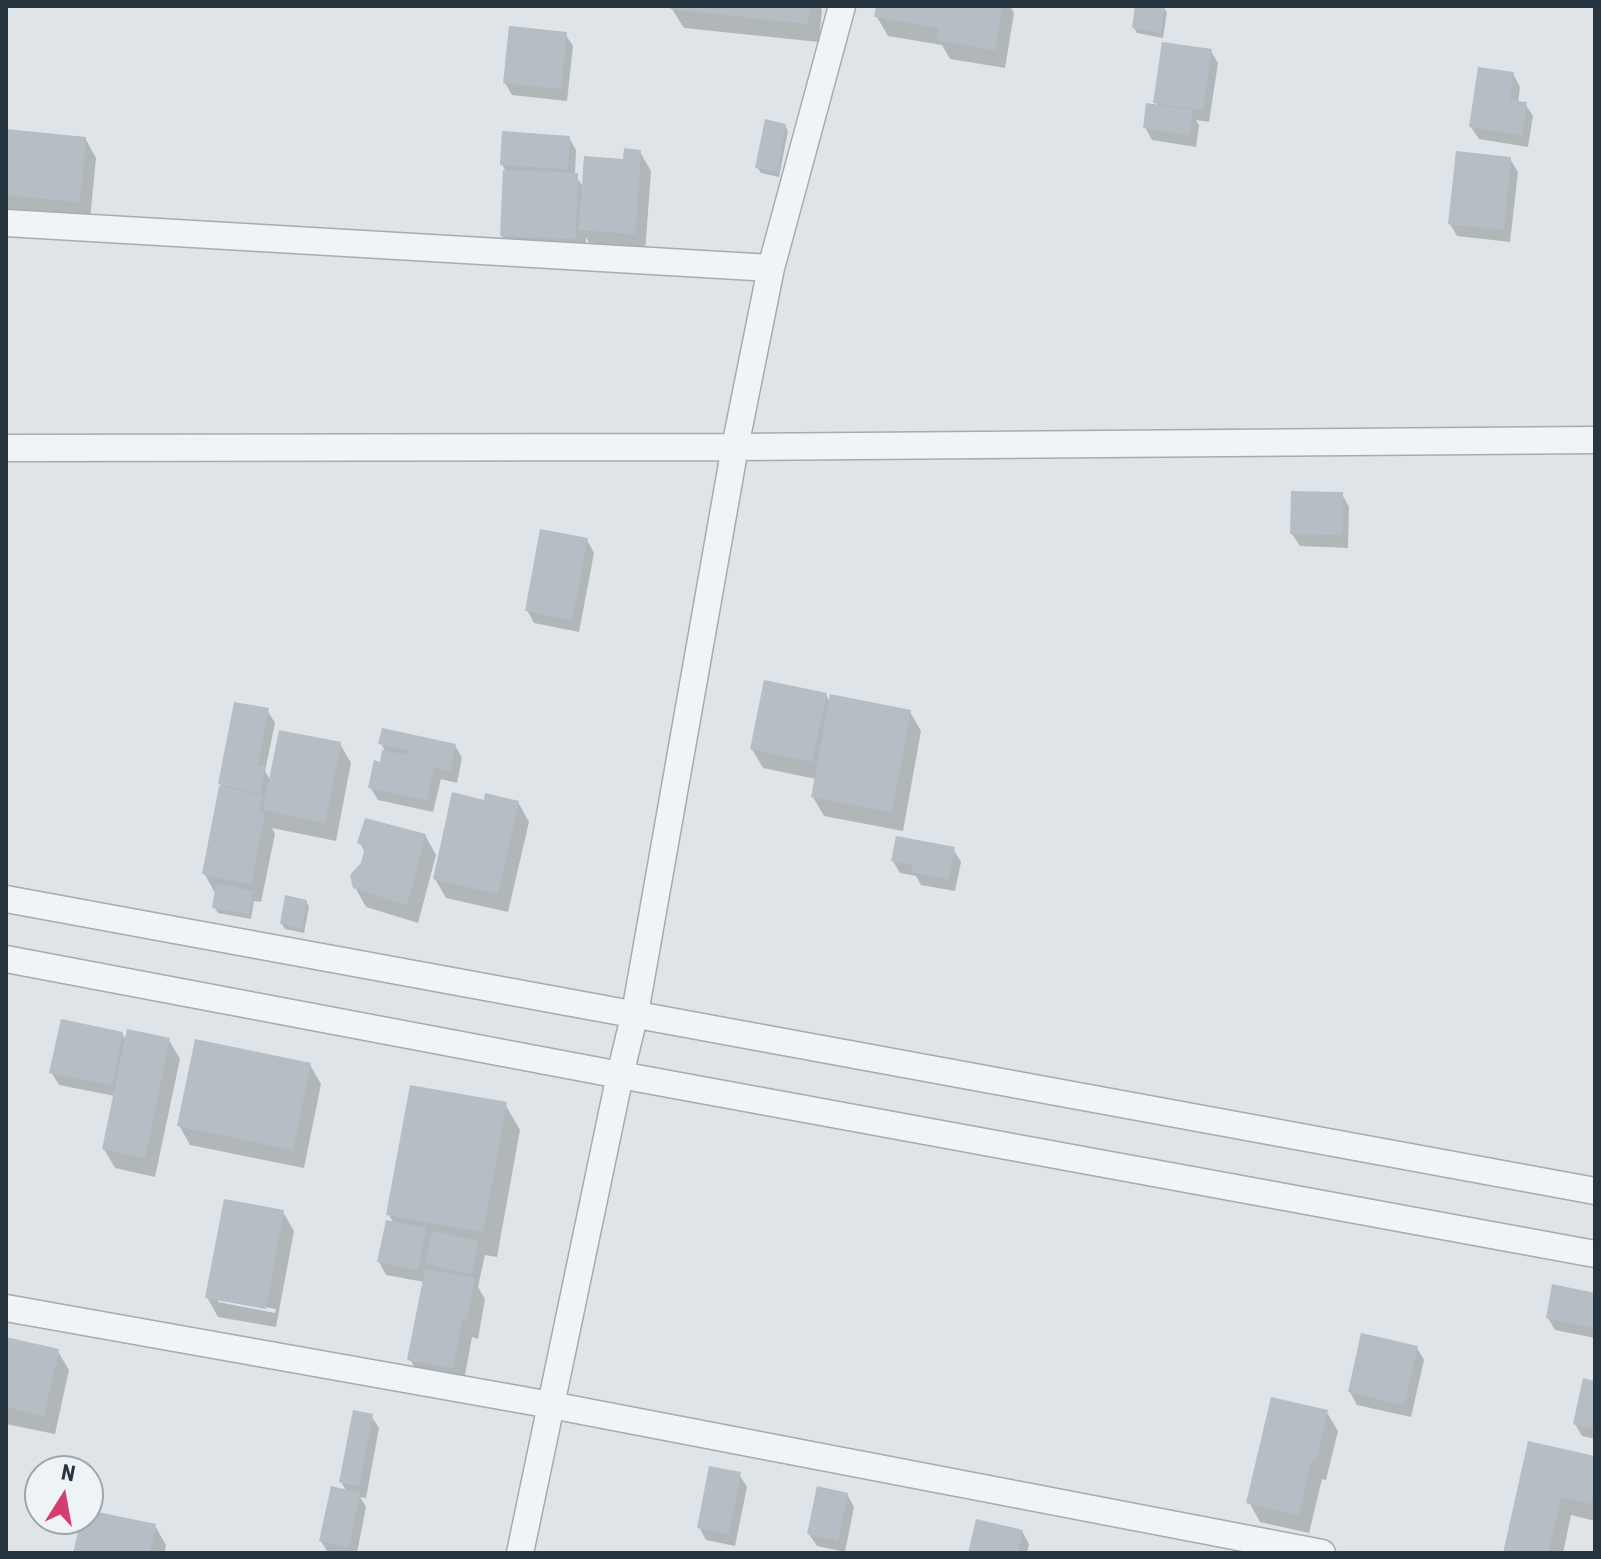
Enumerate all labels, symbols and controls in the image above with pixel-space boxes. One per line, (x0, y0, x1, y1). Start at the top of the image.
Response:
north arrow (24, 1455, 104, 1535)
text: N (59, 1459, 77, 1486)

